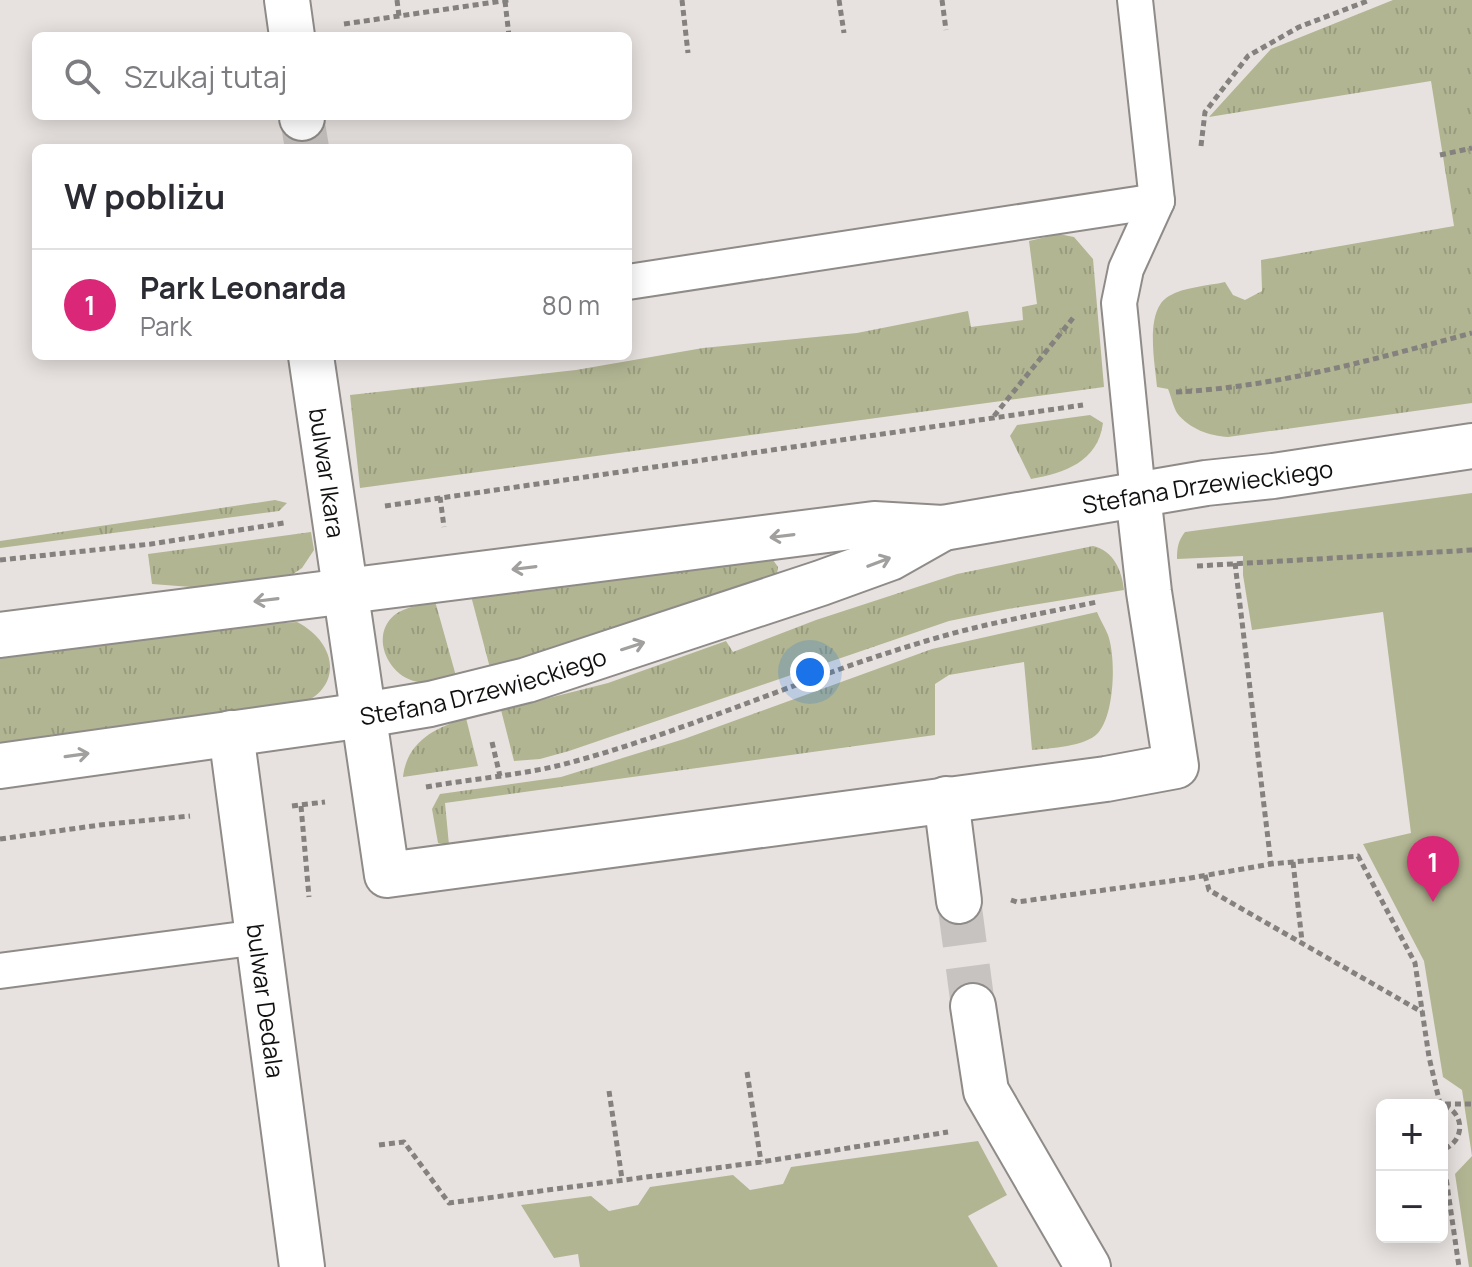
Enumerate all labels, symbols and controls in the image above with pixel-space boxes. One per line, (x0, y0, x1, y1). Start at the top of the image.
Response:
search box (32, 32, 632, 120)
icon: search (60, 54, 104, 98)
text: Szukaj tutaj (124, 56, 287, 97)
text: W pobliżu (64, 173, 225, 219)
text: Park Leonarda (140, 267, 346, 308)
text: 1 (84, 287, 96, 323)
text: 80 m (542, 287, 600, 323)
text: Park (140, 308, 192, 344)
street label: bulwar Ikara (302, 406, 354, 540)
street label: Stefana Drzewieckiego (1079, 451, 1335, 520)
one-way arrow (769, 528, 795, 543)
one-way arrow (866, 553, 891, 568)
one-way arrow (511, 560, 537, 575)
one-way arrow (253, 593, 279, 608)
one-way arrow (621, 637, 646, 652)
street label: Stefana Drzewieckiego (357, 639, 610, 732)
your location (790, 652, 830, 692)
one-way arrow (64, 747, 89, 762)
pin: 1 (1407, 836, 1459, 902)
street label: bulwar Dedala (240, 921, 293, 1080)
map controls (1376, 1099, 1448, 1243)
button: + (1376, 1099, 1448, 1171)
button: − (1376, 1171, 1448, 1243)

